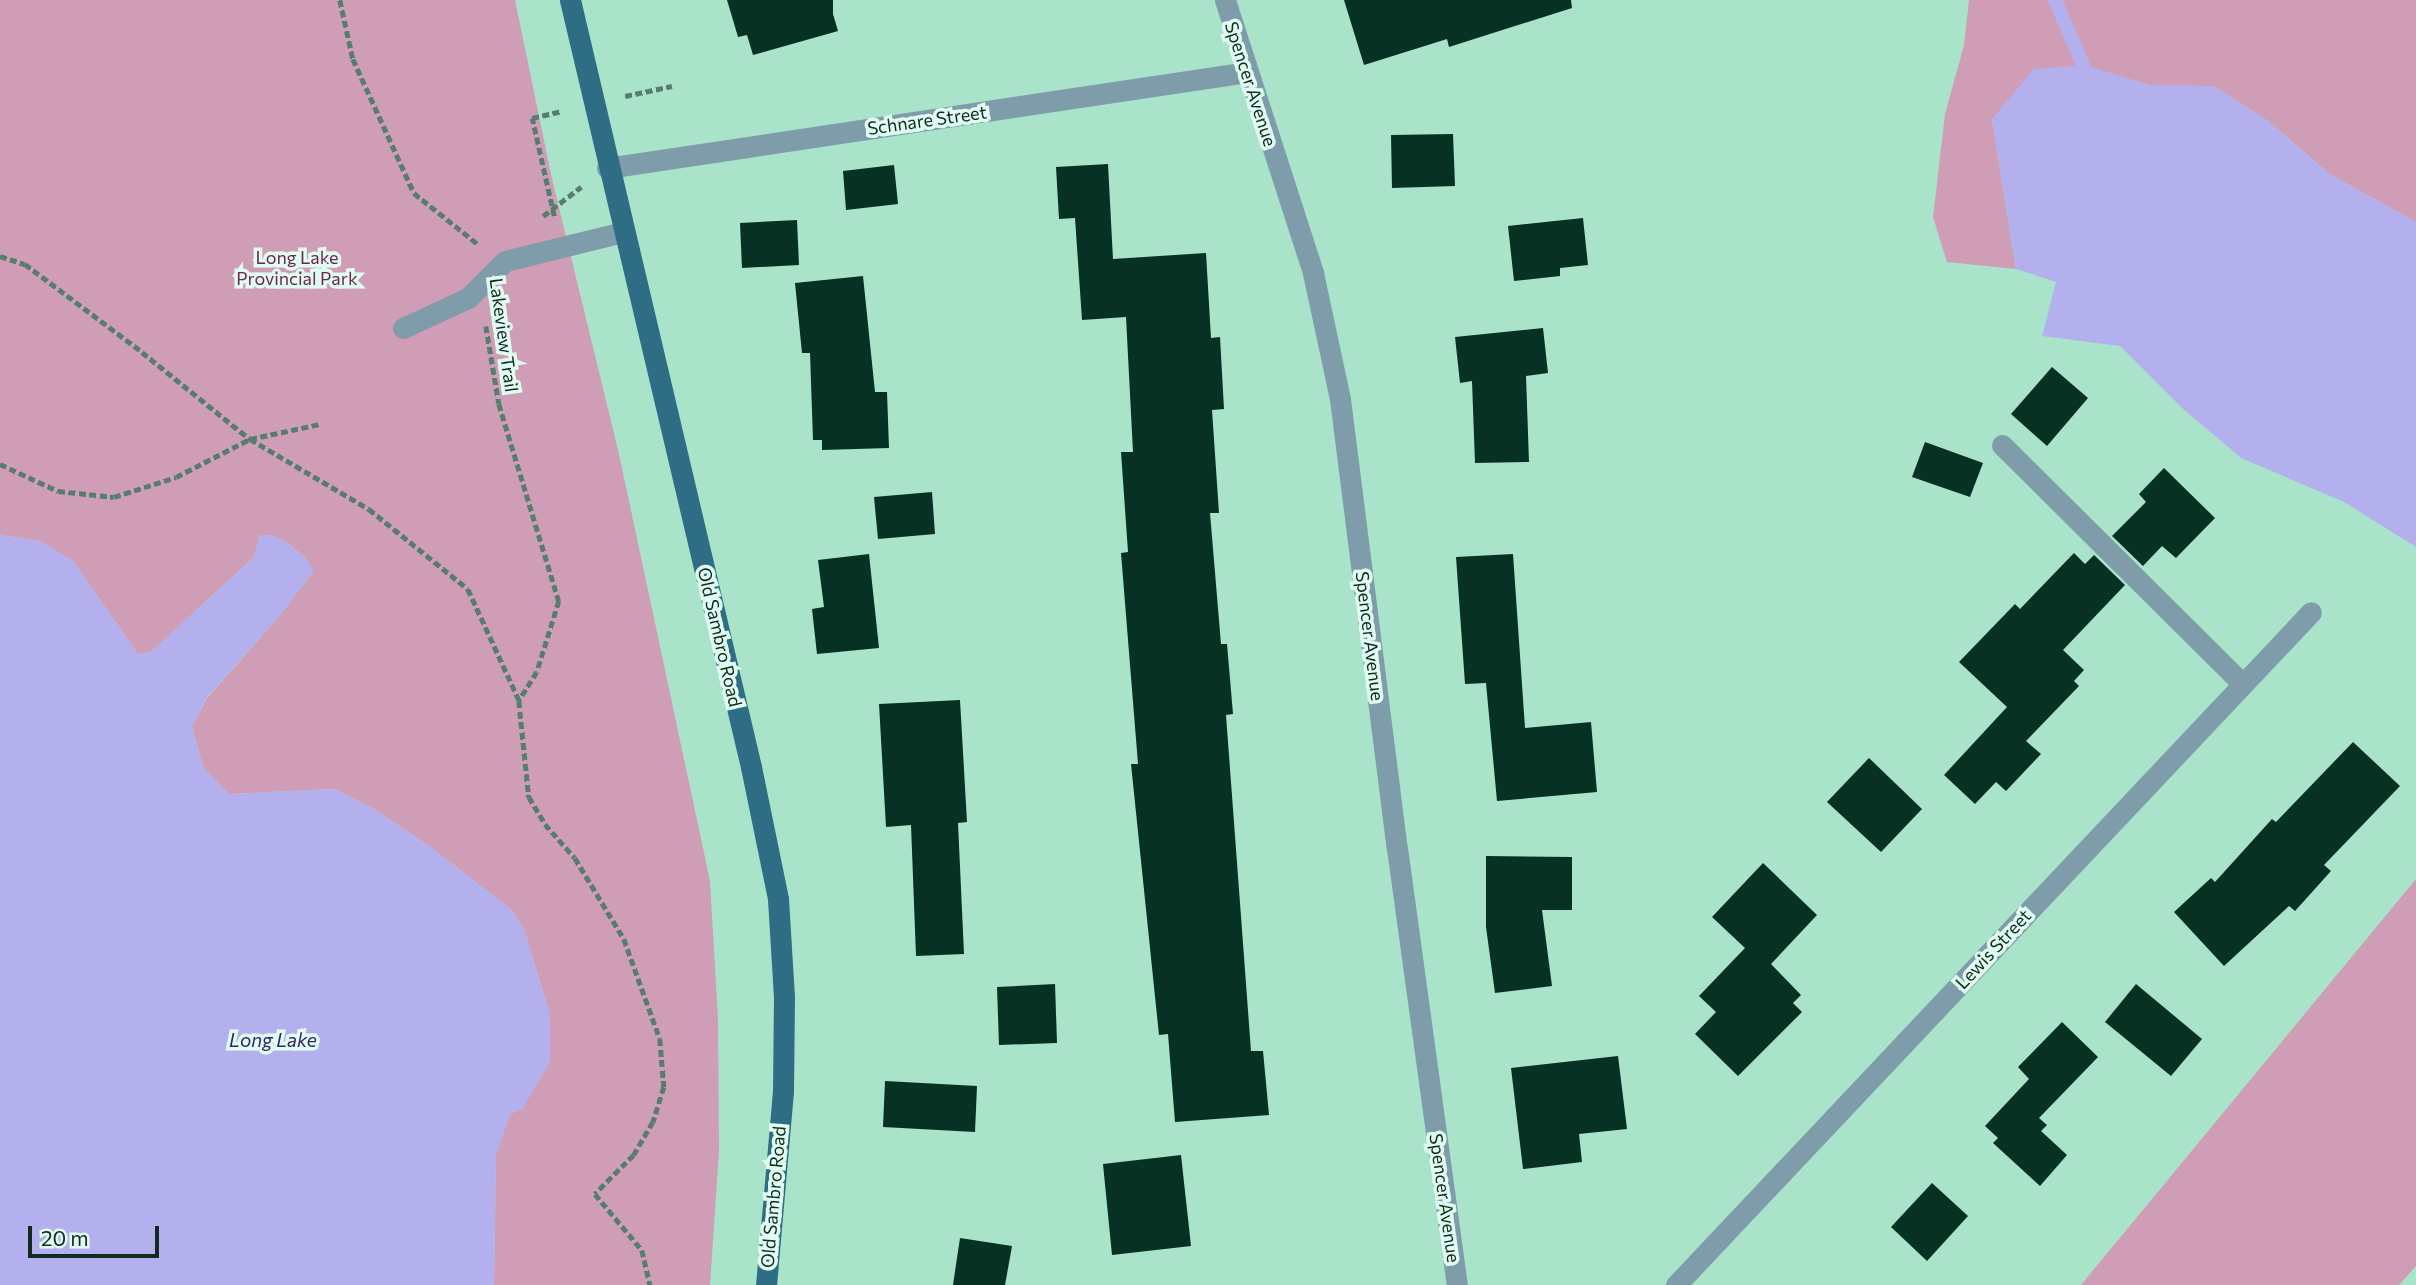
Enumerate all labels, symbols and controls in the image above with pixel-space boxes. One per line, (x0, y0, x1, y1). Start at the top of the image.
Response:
street label: Spencer Avenue (1221, 19, 1281, 149)
street label: Schnare Street (866, 101, 988, 139)
park label: Long Lake Provincial Park (236, 247, 358, 290)
street label: Lakeview Trail (485, 277, 523, 393)
street label: Old Sambro Road (693, 565, 747, 709)
street label: Spencer Avenue (1351, 570, 1389, 702)
street label: Lewis Street (1951, 905, 2035, 993)
water label: Long Lake (229, 1029, 317, 1051)
street label: Old Sambro Road (756, 1125, 790, 1269)
street label: Spencer Avenue (1425, 1132, 1465, 1264)
scale bar (32, 1212, 163, 1256)
text: 20 m (41, 1225, 89, 1250)

